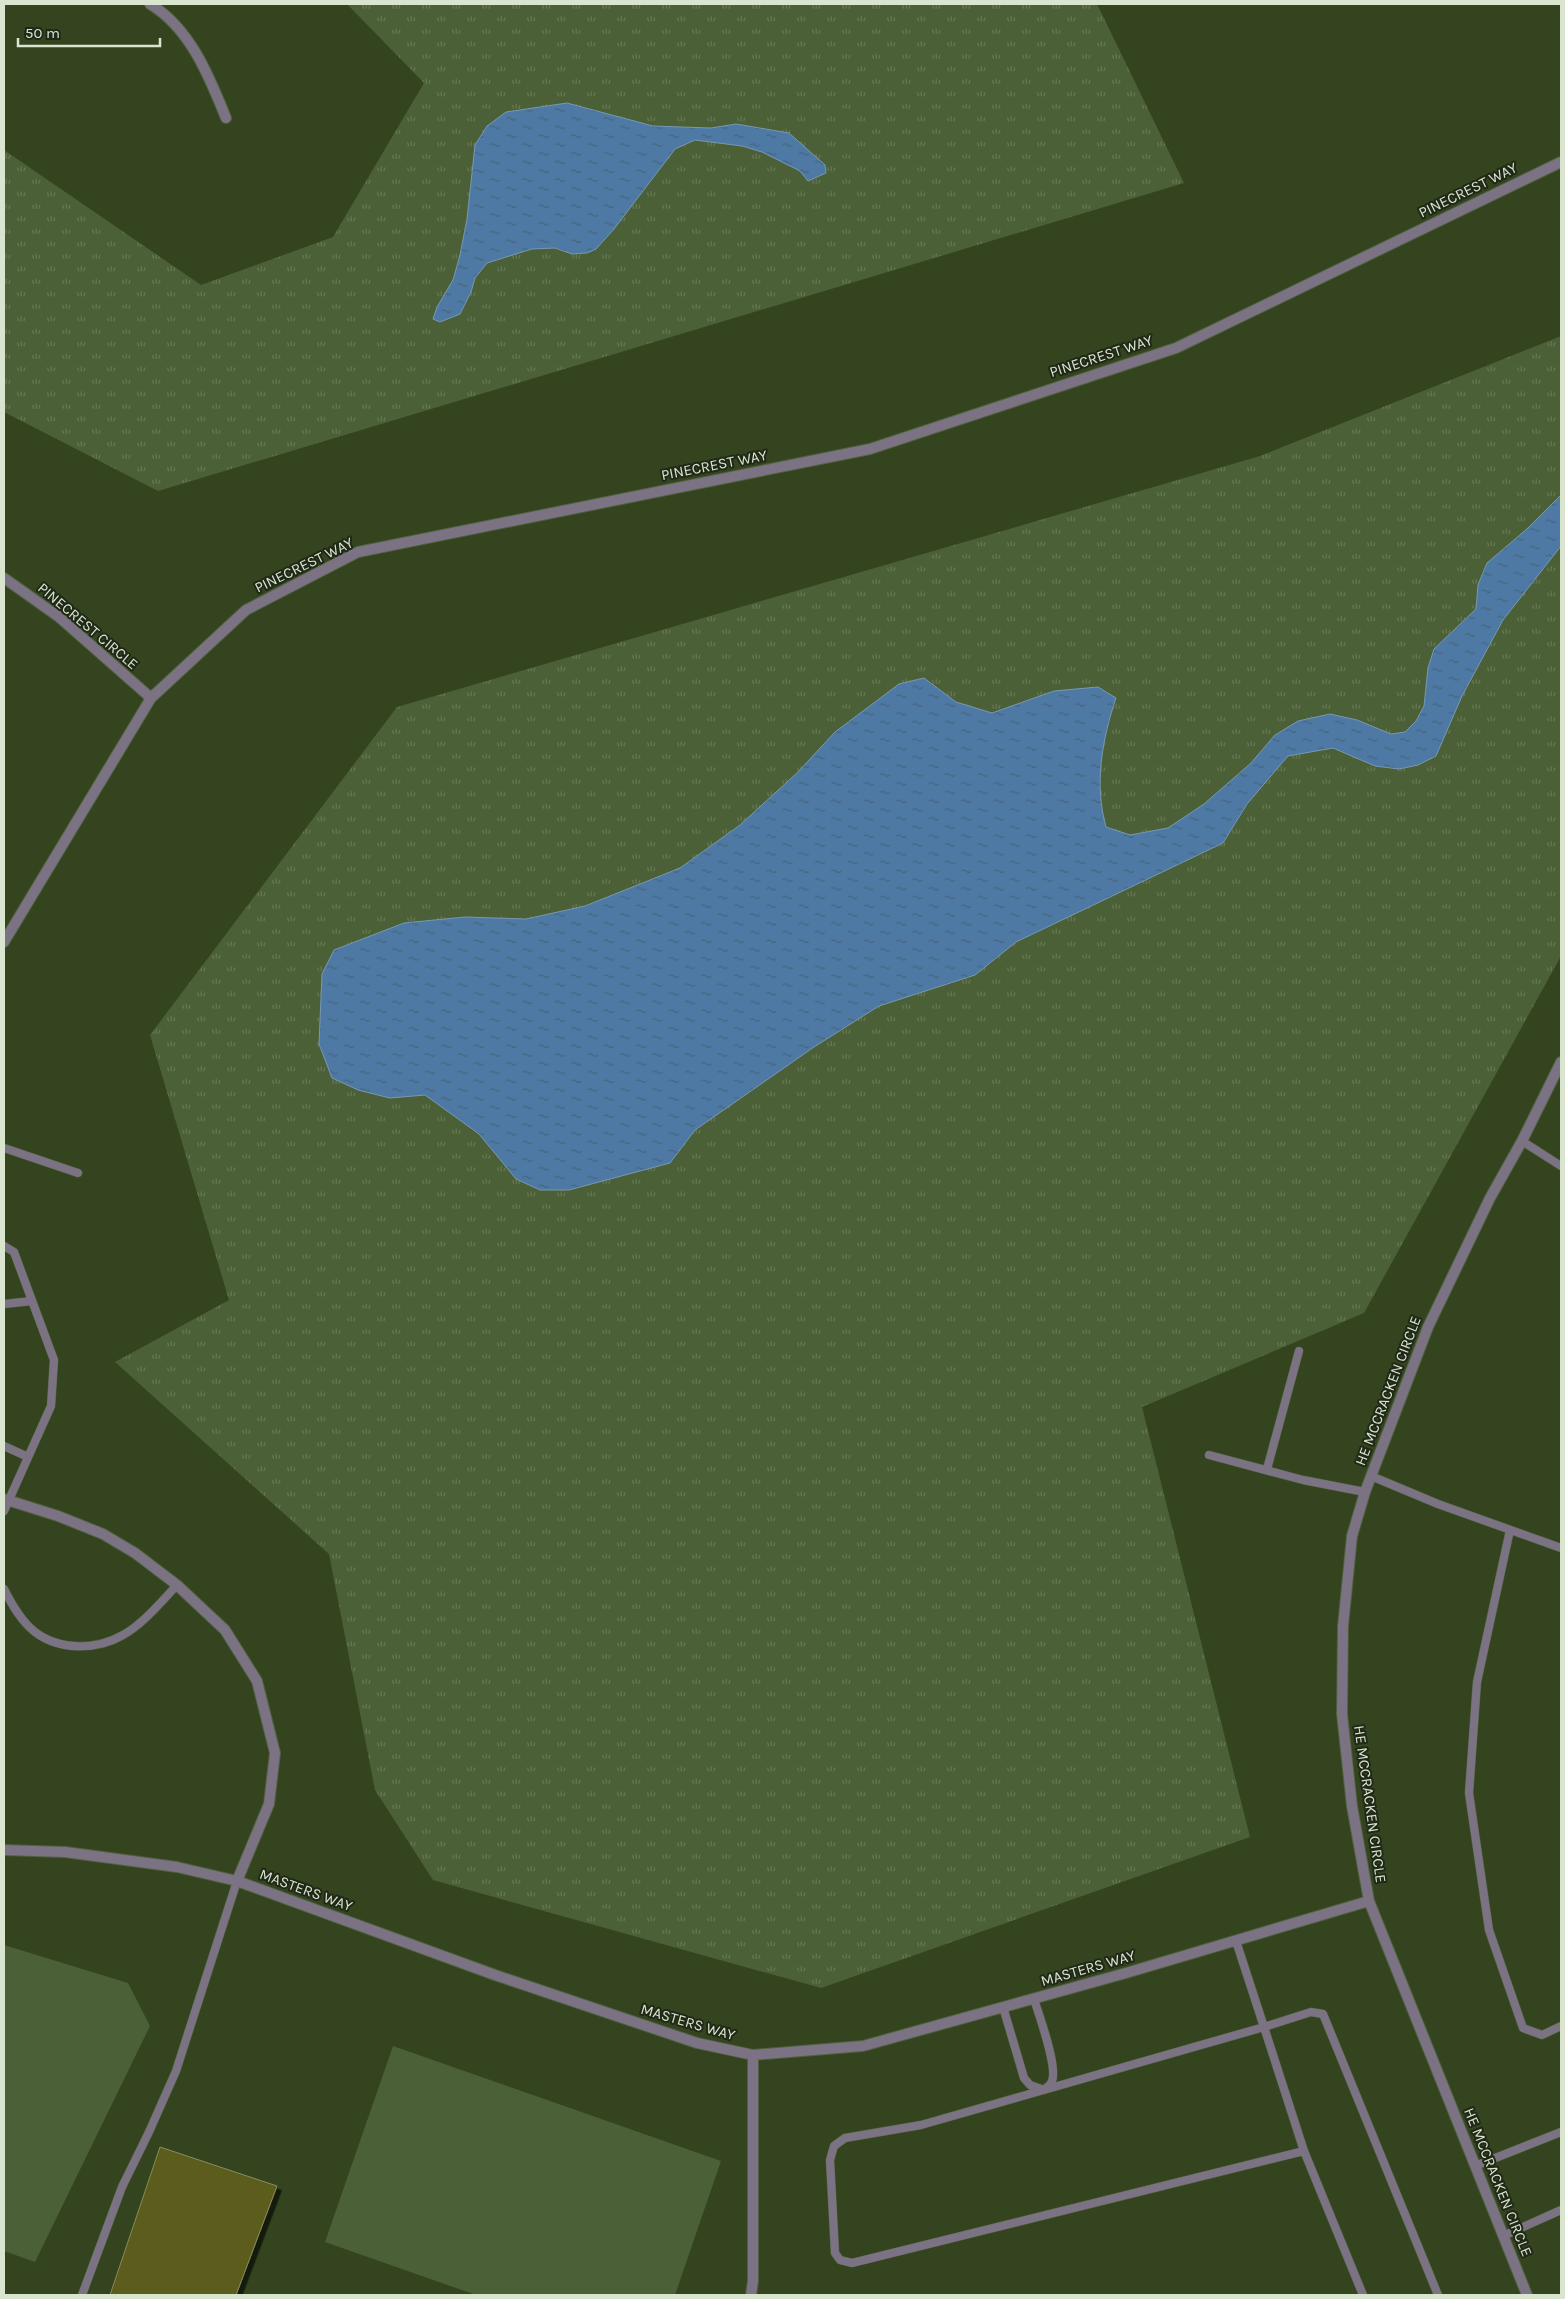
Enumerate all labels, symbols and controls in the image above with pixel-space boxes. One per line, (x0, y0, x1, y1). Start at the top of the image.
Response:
scale bar (18, 15, 160, 47)
text: 50 m (25, 24, 60, 42)
street label: PINECREST WAY (1416, 158, 1521, 222)
street label: PINECREST WAY (1047, 331, 1156, 381)
street label: PINECREST WAY (660, 446, 769, 484)
street label: PINECREST WAY (252, 533, 357, 597)
street label: PINECREST CIRCLE (34, 579, 142, 673)
street label: HE MCCRACKEN CIRCLE (1351, 1314, 1425, 1468)
street label: HE MCCRACKEN CIRCLE (1350, 1724, 1390, 1884)
street label: MASTERS WAY (257, 1865, 356, 1915)
street label: MASTERS WAY (1039, 1946, 1138, 1990)
street label: MASTERS WAY (639, 2000, 738, 2044)
street label: HE MCCRACKEN CIRCLE (1460, 2105, 1536, 2259)

